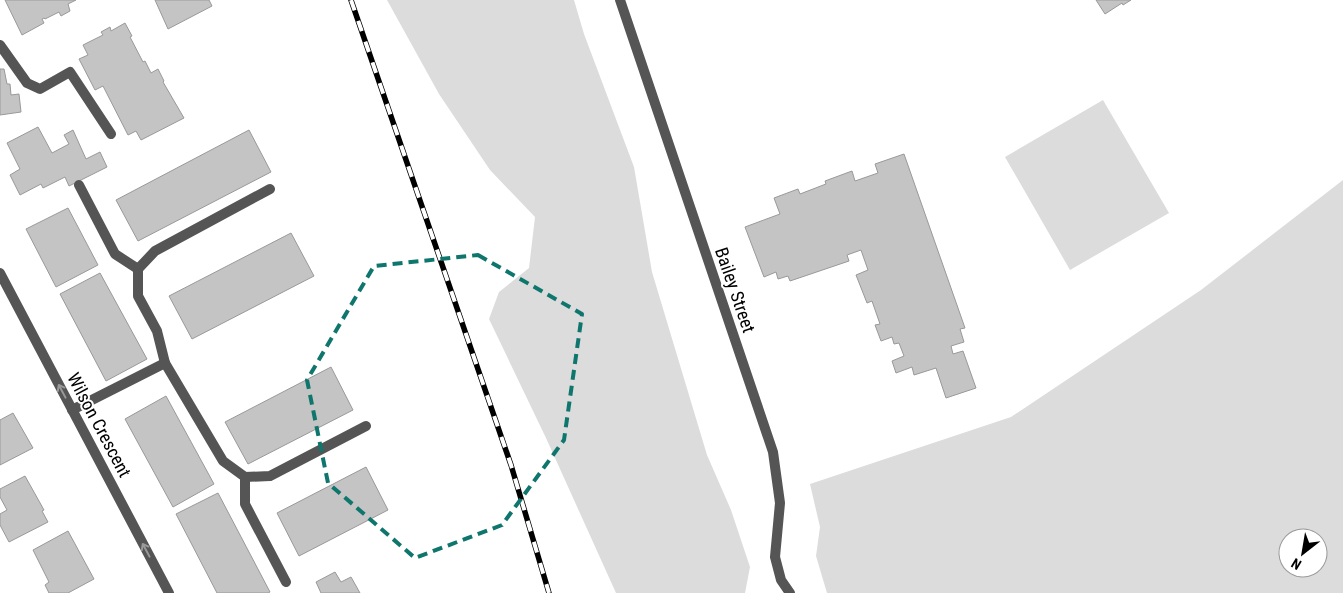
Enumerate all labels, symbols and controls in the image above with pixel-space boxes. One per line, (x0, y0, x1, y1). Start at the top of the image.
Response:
street label: Bailey Street (711, 244, 760, 335)
street label: Wilson Crescent (63, 369, 136, 480)
one-way arrow (57, 384, 66, 399)
north arrow (1278, 528, 1328, 578)
one-way arrow (141, 543, 150, 558)
text: N (1289, 555, 1304, 573)

